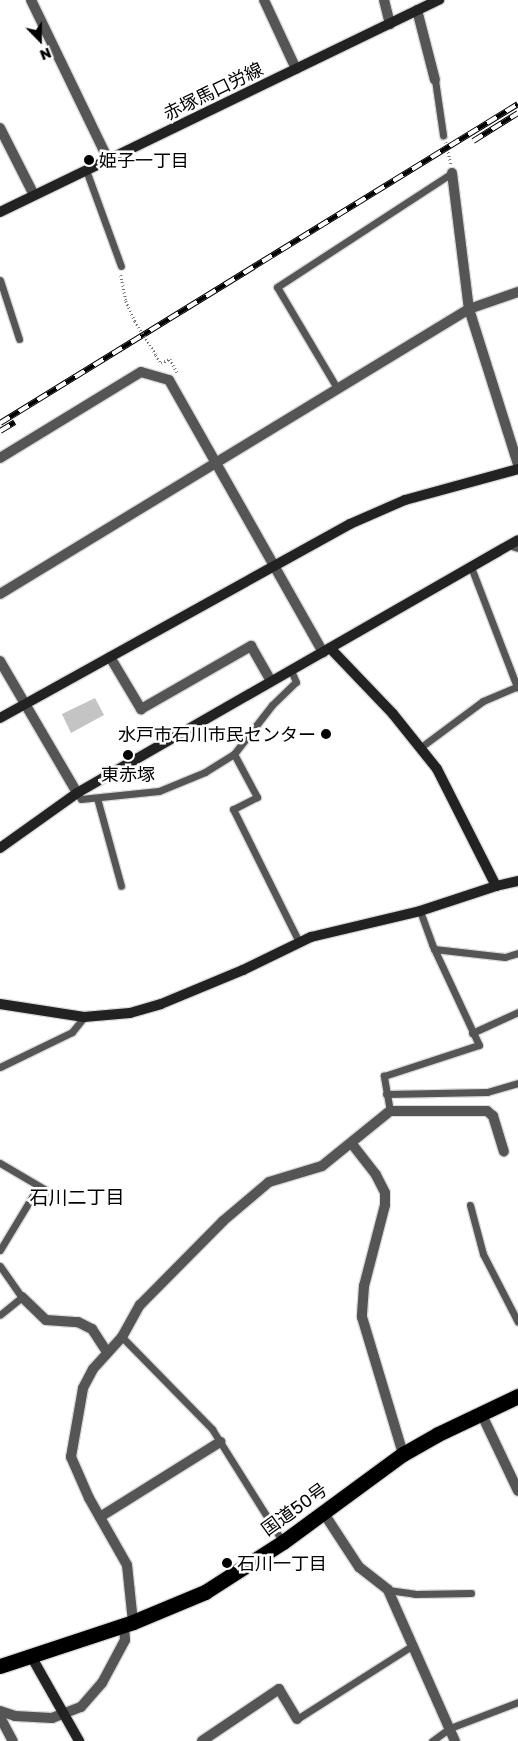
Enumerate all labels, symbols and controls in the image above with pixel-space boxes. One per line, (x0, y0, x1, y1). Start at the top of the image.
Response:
north arrow (15, 15, 65, 65)
text: N (38, 44, 54, 64)
street label: 赤塚馬口労線 (160, 58, 266, 124)
place label: 姫子一丁目 (99, 149, 189, 171)
marker: 姫子一丁目 (83, 154, 95, 166)
place label: 水戸市石川市民センター (118, 723, 316, 745)
marker: 水戸市石川市民センター (320, 728, 332, 740)
marker: 東赤塚 (122, 749, 134, 761)
place label: 東赤塚 (101, 763, 155, 785)
district label: 石川二丁目 (30, 1186, 124, 1208)
street label: 国道50号 (257, 1478, 331, 1540)
place label: 石川一丁目 (237, 1552, 327, 1574)
marker: 石川一丁目 (221, 1557, 233, 1569)

